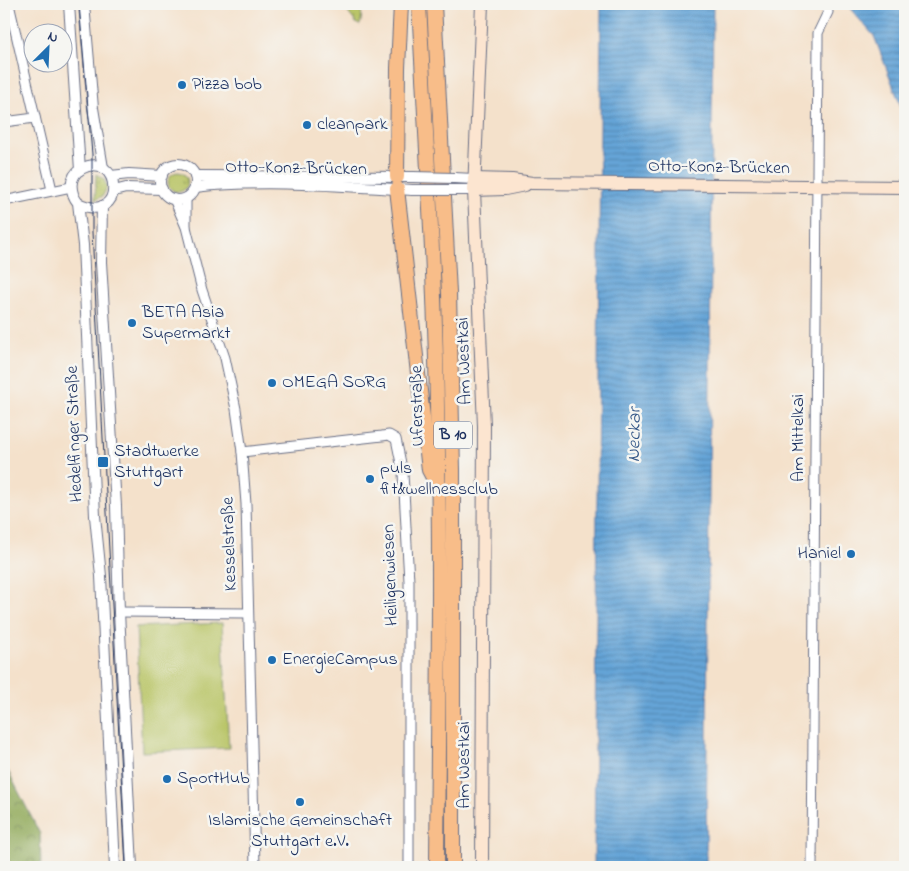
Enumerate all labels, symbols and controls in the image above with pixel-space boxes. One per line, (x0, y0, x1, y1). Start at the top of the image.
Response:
north arrow (22, 22, 72, 72)
text: N (44, 26, 61, 49)
place label: Pizza bob (192, 72, 262, 98)
marker: Pizza bob (176, 79, 188, 91)
place label: cleanpark (317, 112, 388, 138)
marker: cleanpark (301, 119, 313, 131)
street label: Otto-Konz-Brücken (648, 154, 790, 182)
street label: Otto-Konz-Brücken (225, 155, 367, 183)
place label: BETA Asia Supermarkt (141, 300, 230, 347)
marker: BETA Asia Supermarkt (126, 317, 138, 329)
street label: Am Westkai (450, 317, 480, 405)
street label: Hedelfinger Straße (60, 364, 91, 503)
street label: Uferstraße (404, 364, 432, 447)
place label: OMEGA SORG (282, 370, 386, 396)
marker: OMEGA SORG (266, 377, 278, 389)
street label: Am Mittelkai (786, 394, 812, 482)
water label: Neckar (621, 406, 649, 462)
road number: B 10 (434, 422, 472, 448)
place label: Stadtwerke Stuttgart (114, 439, 200, 487)
marker: Stadtwerke Stuttgart (96, 455, 110, 469)
place label: puls fit&wellnessclub (380, 456, 498, 503)
marker: puls fit&wellnessclub (364, 473, 376, 485)
street label: Kesselstraße (215, 496, 245, 592)
street label: Heiligenwiesen (376, 523, 407, 627)
place label: Haniel (798, 541, 841, 567)
marker: Haniel (845, 548, 857, 560)
place label: EnergieCampus (282, 647, 398, 674)
marker: EnergieCampus (266, 654, 278, 666)
street label: Am Westkai (452, 721, 478, 809)
place label: SportHub (177, 766, 250, 792)
marker: SportHub (161, 773, 173, 785)
marker: Islamische Gemeinschaft Stuttgart e.V. (294, 796, 306, 808)
place label: Islamische Gemeinschaft Stuttgart e.V. (208, 808, 392, 856)

